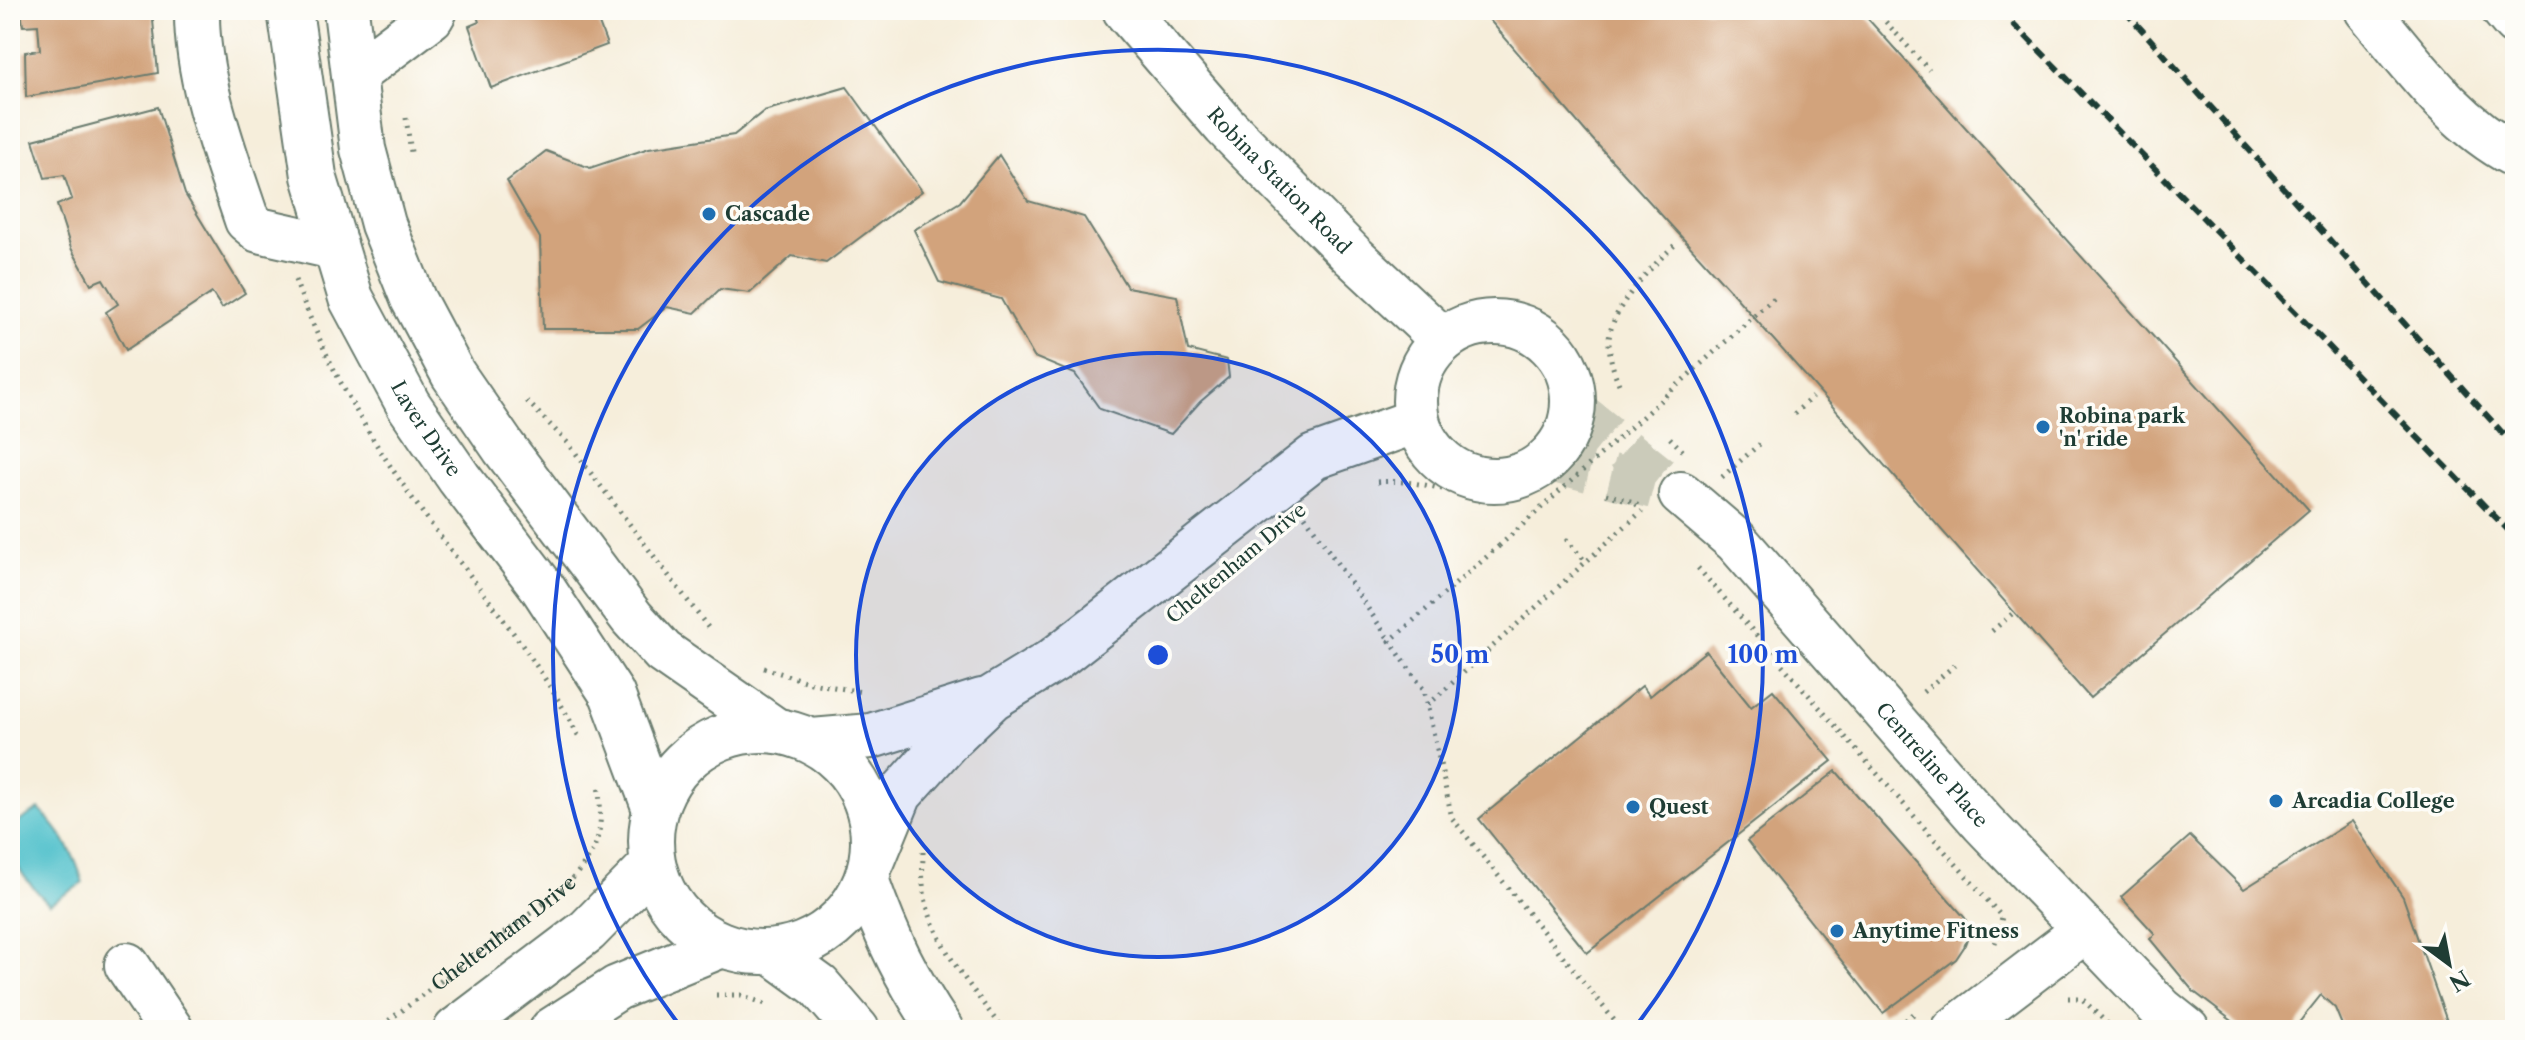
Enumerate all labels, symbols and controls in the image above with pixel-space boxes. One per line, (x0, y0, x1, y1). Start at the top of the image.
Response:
street label: Robina Station Road (1202, 102, 1356, 259)
place label: Cascade (725, 202, 810, 226)
marker: Cascade (700, 205, 718, 223)
street label: Laver Drive (386, 377, 466, 481)
place label: Robina park 'n' ride (2059, 404, 2186, 451)
marker: Robina park 'n' ride (2034, 418, 2052, 436)
street label: Cheltenham Drive (1161, 498, 1311, 628)
text: 50 m (1431, 640, 1489, 669)
text: 100 m (1727, 640, 1799, 669)
centre of rings (1144, 641, 1172, 669)
street label: Centreline Place (1871, 698, 1993, 832)
place label: Arcadia College (2291, 789, 2455, 813)
marker: Arcadia College (2267, 792, 2285, 810)
place label: Quest (1649, 795, 1709, 819)
marker: Quest (1624, 798, 1642, 816)
street label: Cheltenham Drive (427, 871, 581, 996)
place label: Anytime Fitness (1852, 919, 2019, 943)
marker: Anytime Fitness (1828, 922, 1846, 940)
north arrow (2409, 924, 2489, 1004)
text: N (2444, 964, 2475, 997)

